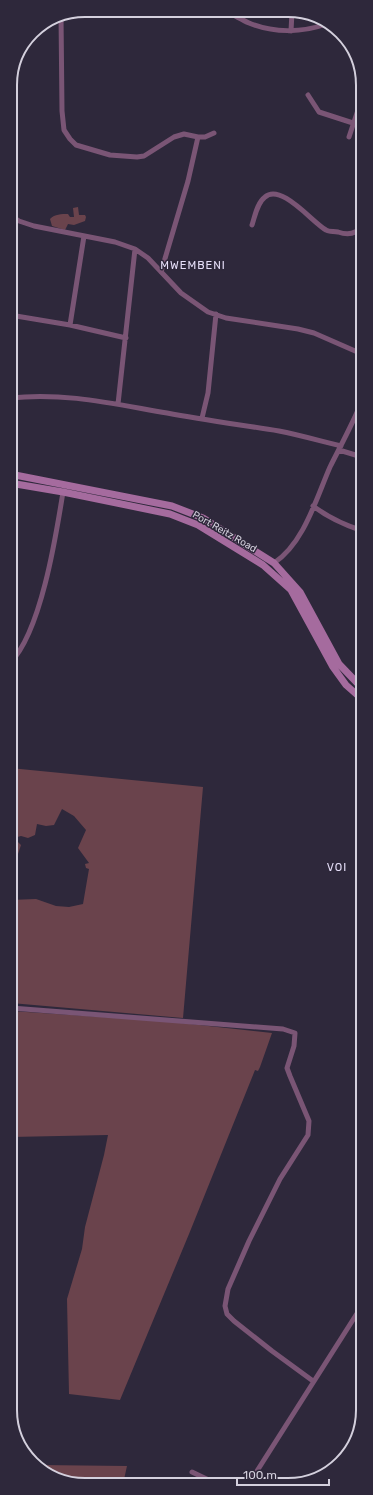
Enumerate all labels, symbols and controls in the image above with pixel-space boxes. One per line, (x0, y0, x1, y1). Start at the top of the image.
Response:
district label: MWEMBENI (160, 259, 226, 272)
street label: Port Reitz Road (190, 509, 259, 555)
district label: VOI (327, 861, 347, 874)
scale bar (237, 1461, 329, 1487)
text: 100 m (243, 1468, 277, 1482)

